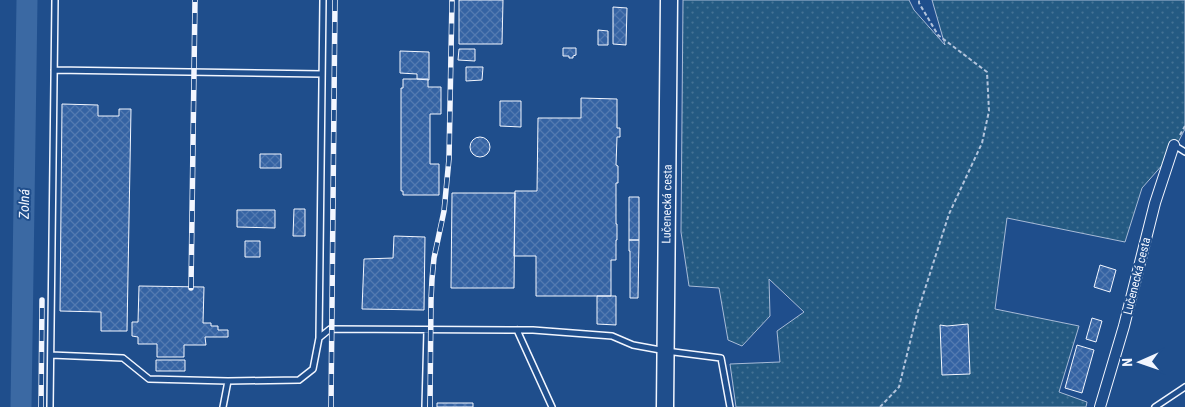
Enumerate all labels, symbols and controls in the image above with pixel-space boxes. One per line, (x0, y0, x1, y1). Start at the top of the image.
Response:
street label: Lučenecká cesta (659, 164, 675, 244)
water label: Zolná (16, 188, 32, 220)
street label: Lučenecká cesta (1121, 236, 1153, 316)
north arrow (1115, 337, 1165, 387)
text: N (1119, 358, 1135, 367)

